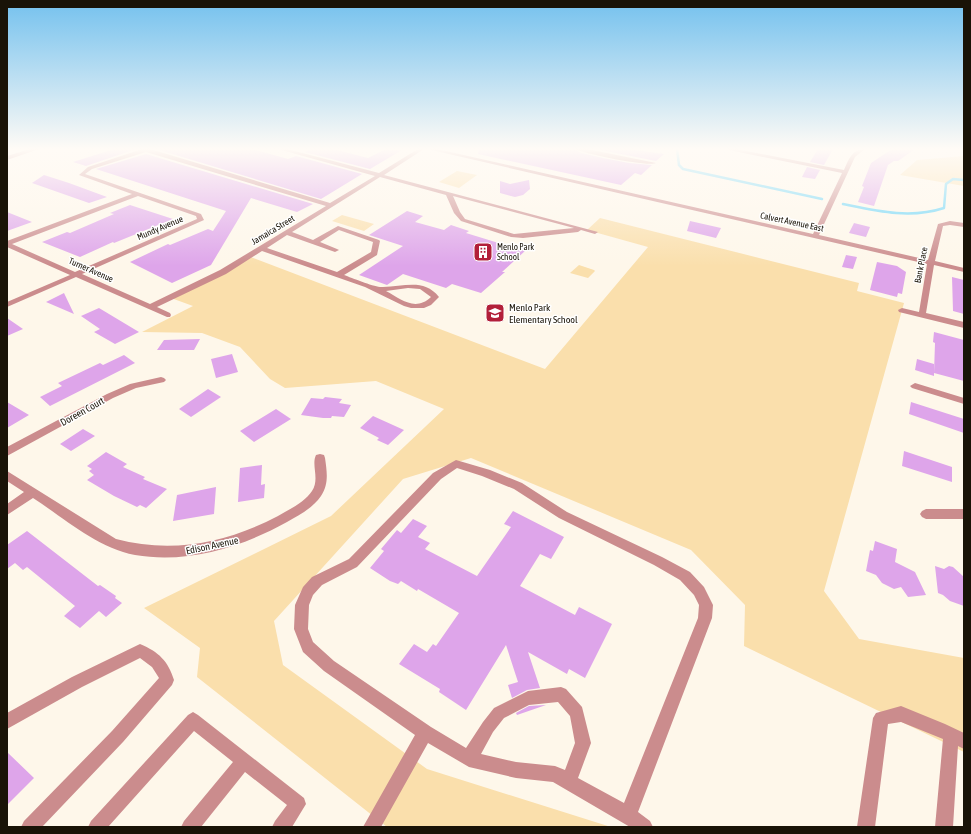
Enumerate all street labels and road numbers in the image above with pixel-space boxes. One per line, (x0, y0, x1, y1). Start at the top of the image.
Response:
street label: Calvert Avenue East (759, 210, 825, 234)
street label: Jamaica Street (250, 213, 297, 247)
street label: Mundy Avenue (136, 214, 184, 242)
street label: Bank Place (913, 246, 929, 284)
street label: Turner Avenue (67, 256, 115, 284)
street label: Doreen Court (58, 395, 106, 428)
street label: Edison Avenue (185, 534, 240, 556)

